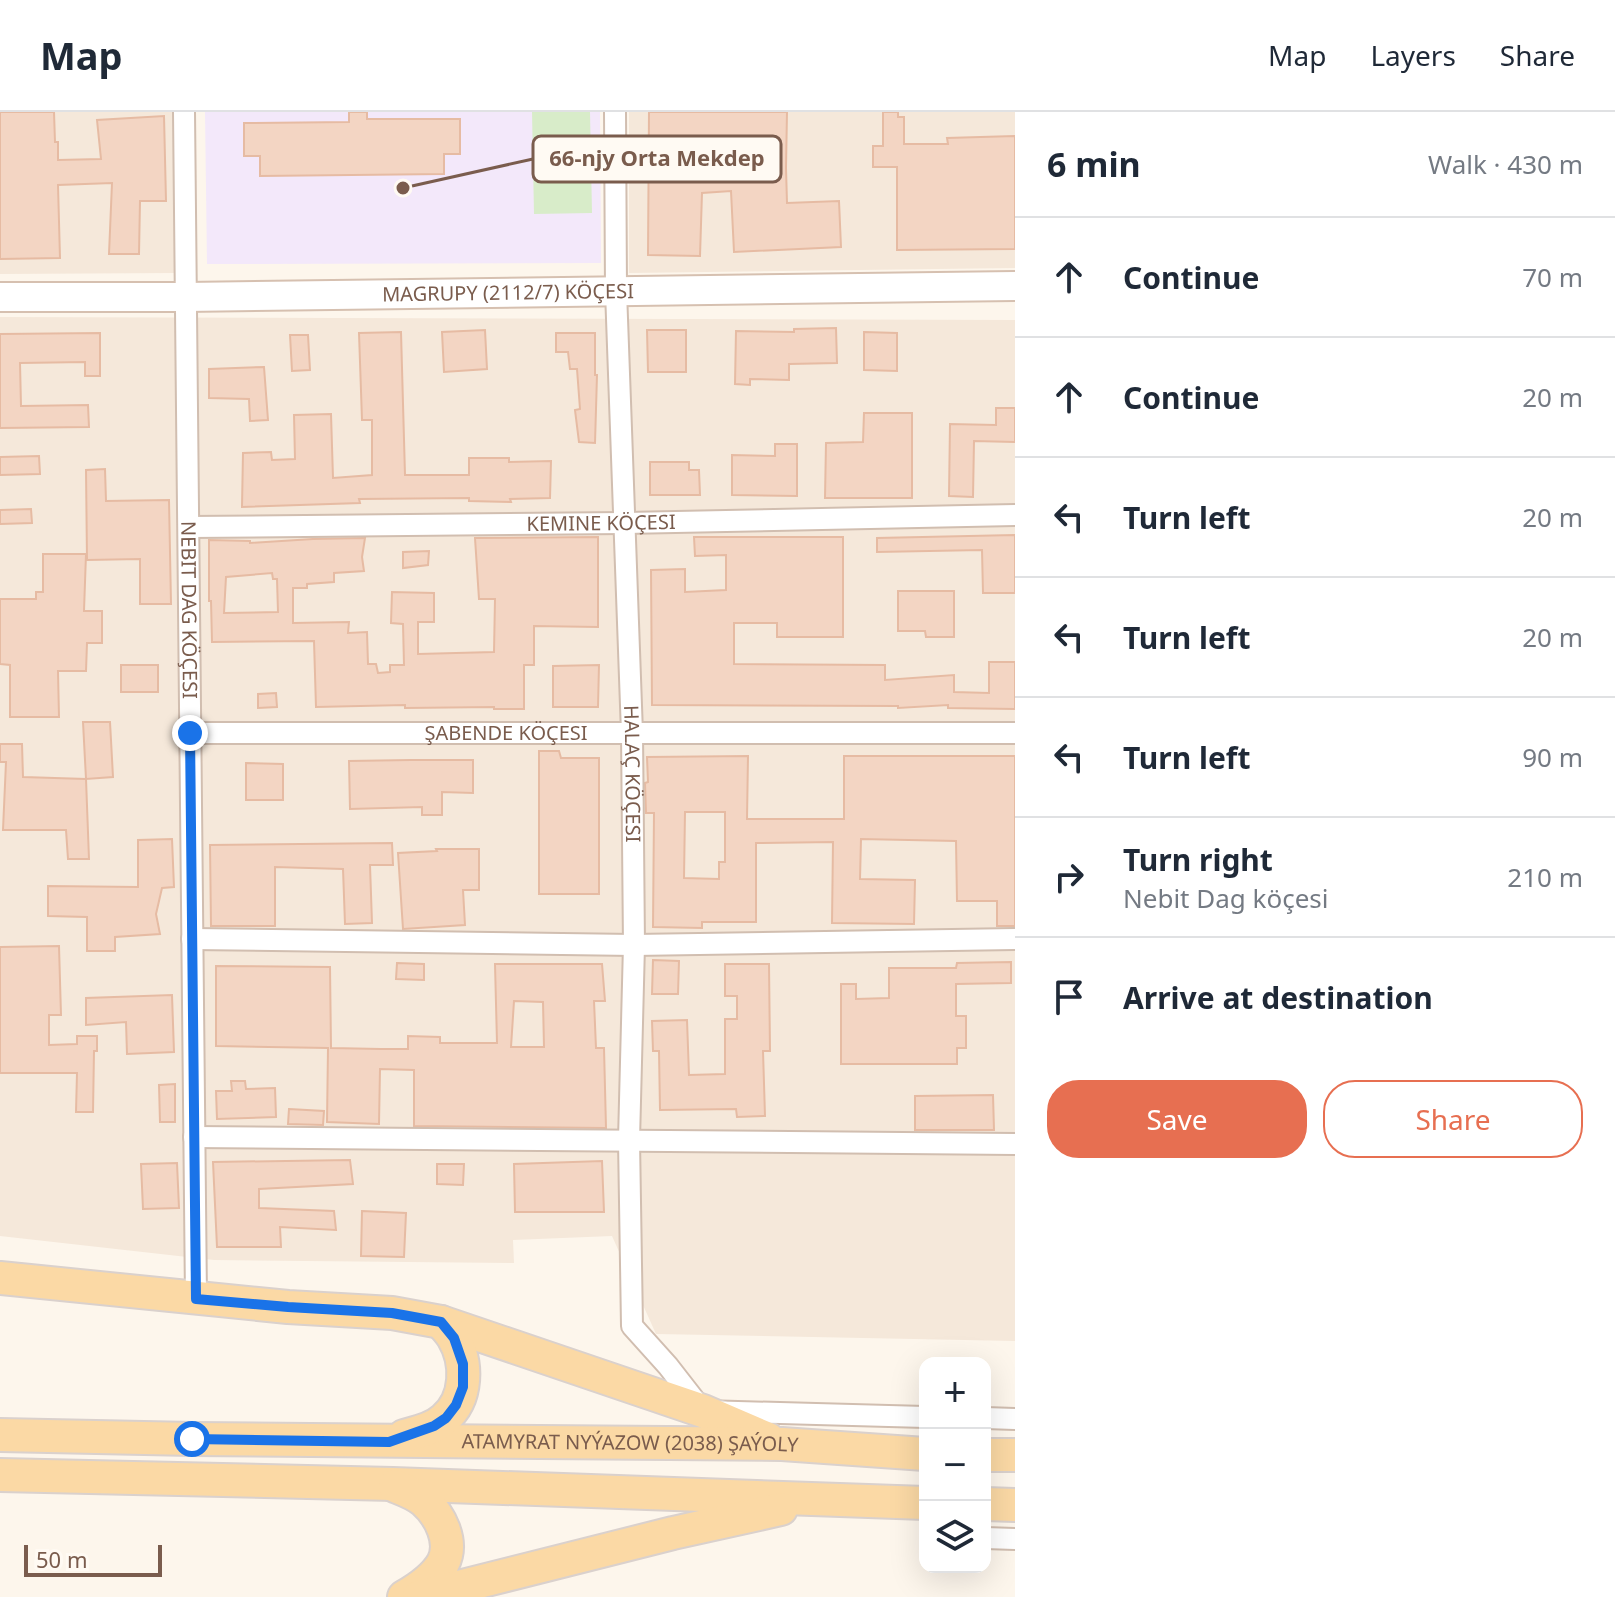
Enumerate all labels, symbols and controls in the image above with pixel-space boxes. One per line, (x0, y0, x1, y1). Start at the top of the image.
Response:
text: Map (40, 29, 123, 81)
text: Map (1268, 36, 1326, 74)
text: Layers (1370, 36, 1456, 74)
text: Share (1500, 36, 1575, 74)
callout: 66-njy Orta Mekdep (533, 136, 781, 182)
text: 6 min (1047, 141, 1141, 187)
text: 66-njy Orta Mekdep (549, 142, 765, 172)
text: Walk · 430 m (1428, 146, 1583, 182)
icon: ahead (1047, 255, 1091, 299)
text: Continue (1123, 257, 1259, 298)
text: 70 m (1522, 259, 1583, 295)
street label: MAGRUPY (2112/7) KÖÇESI (382, 277, 634, 307)
icon: ahead (1047, 375, 1091, 419)
text: Continue (1123, 377, 1259, 418)
text: 20 m (1522, 379, 1583, 415)
icon: left (1047, 495, 1091, 539)
text: Turn left (1123, 497, 1251, 538)
text: 20 m (1522, 499, 1583, 535)
street label: KEMINE KÖÇESI (526, 508, 676, 537)
street label: NEBIT DAG KÖÇESI (175, 521, 204, 699)
icon: left (1047, 615, 1091, 659)
text: Turn left (1123, 617, 1251, 658)
text: 20 m (1522, 619, 1583, 655)
street label: HALAÇ KÖÇESI (618, 704, 647, 843)
route end (172, 715, 208, 751)
street label: ŞABENDE KÖÇESI (424, 719, 588, 746)
icon: left (1047, 735, 1091, 779)
text: Turn left (1123, 737, 1251, 778)
text: 90 m (1522, 739, 1583, 775)
text: Turn right (1123, 839, 1273, 880)
icon: right (1047, 855, 1091, 899)
text: 210 m (1507, 859, 1583, 895)
text: Nebit Dag köçesi (1123, 880, 1329, 916)
icon: arrive (1047, 975, 1091, 1019)
text: Arrive at destination (1123, 977, 1433, 1018)
button: Save (1047, 1080, 1307, 1158)
button: Share (1323, 1080, 1583, 1158)
map controls (919, 1357, 991, 1573)
button: + (919, 1357, 991, 1429)
route start (174, 1421, 210, 1457)
street label: ATAMYRAT NYÝAZOW (2038) ŞAÝOLY (461, 1427, 800, 1458)
button: − (919, 1429, 991, 1501)
button: layers (919, 1501, 991, 1573)
scale bar (24, 1541, 162, 1577)
text: 50 m (36, 1544, 87, 1574)

